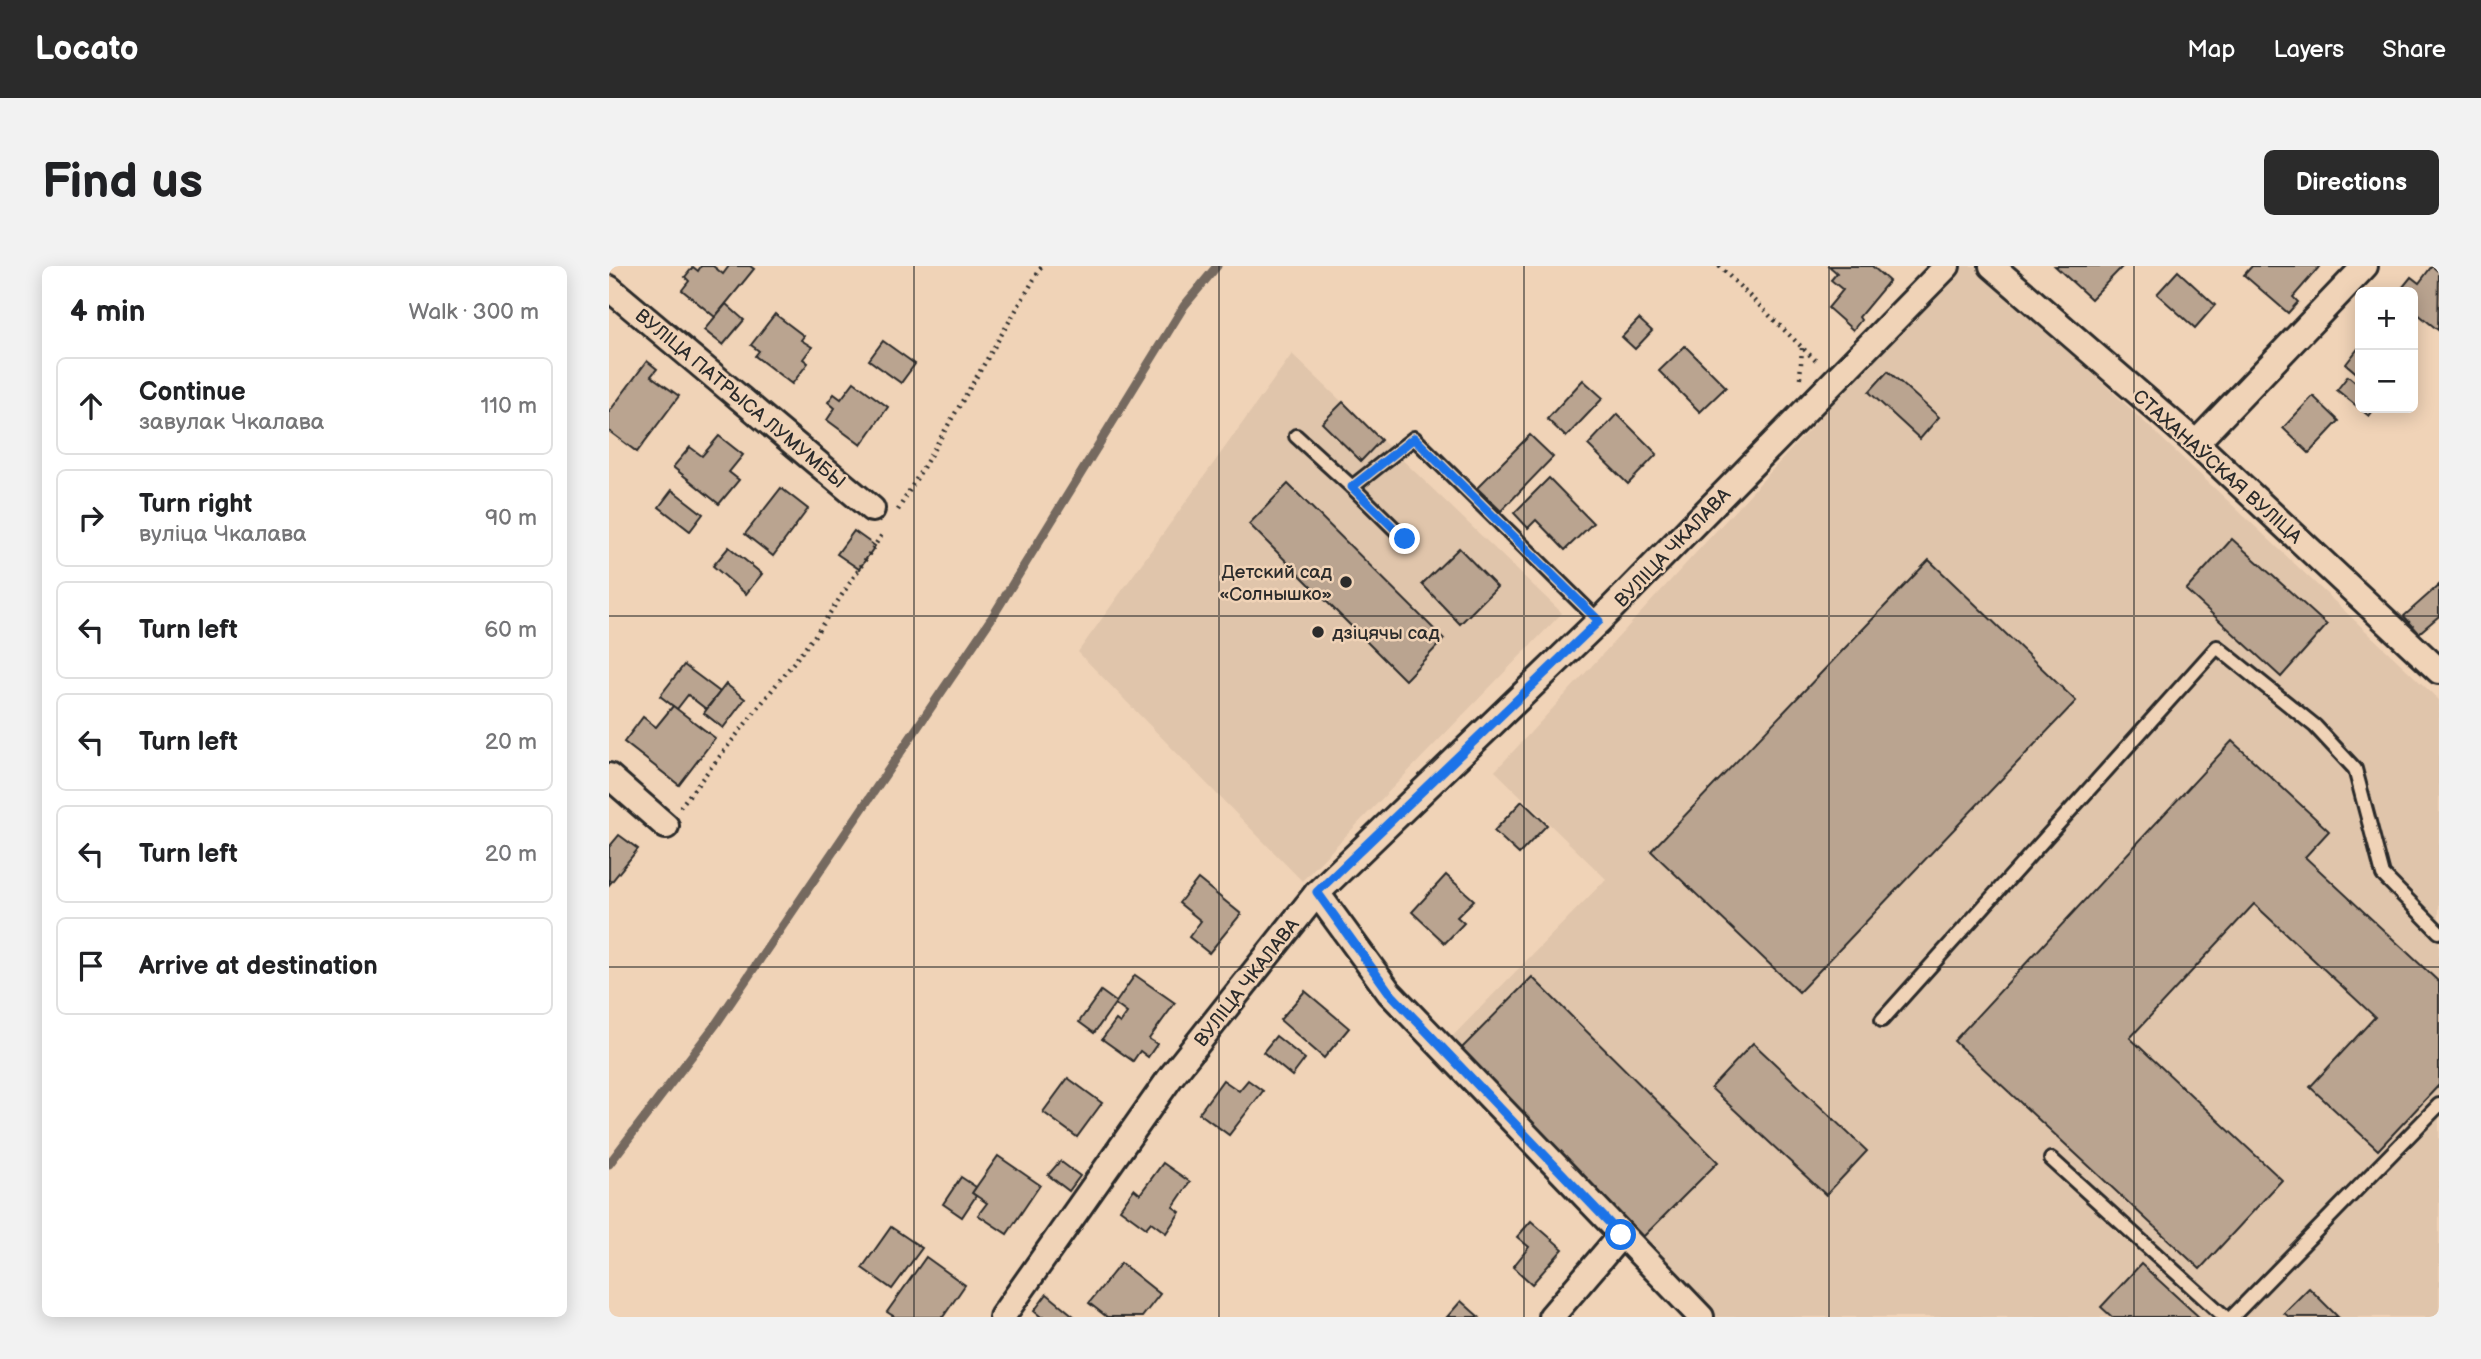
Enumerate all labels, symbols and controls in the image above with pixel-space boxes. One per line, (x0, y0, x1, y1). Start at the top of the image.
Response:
text: Locato (35, 29, 139, 69)
text: Map (2187, 35, 2235, 64)
text: Layers (2273, 35, 2344, 64)
text: Share (2382, 35, 2446, 64)
button: Directions (2264, 150, 2439, 215)
text: Find us (42, 153, 203, 212)
map controls (2355, 287, 2418, 413)
button: + (2355, 287, 2418, 350)
text: 4 min (70, 294, 145, 330)
text: Walk · 300 m (408, 298, 539, 326)
street label: ВУЛІЦА ПАТРЫСА ЛУМУМБЫ (630, 304, 850, 494)
button: − (2355, 350, 2418, 413)
text: Continue (139, 377, 246, 408)
street label: СТАХАНАЎСКАЯ ВУЛІЦА (2128, 385, 2307, 549)
icon: ahead (72, 387, 110, 425)
text: 110 m (480, 392, 537, 420)
text: завулак Чкалава (139, 408, 324, 436)
street label: ВУЛІЦА ЧКАЛАВА (1610, 483, 1736, 612)
text: Turn right (139, 489, 252, 520)
icon: right (72, 499, 110, 537)
text: 90 m (485, 504, 537, 532)
text: вуліца Чкалава (139, 520, 307, 548)
route end (1389, 523, 1420, 554)
place label: Детский сад «Солнышко» (1219, 561, 1332, 606)
marker: Детский сад «Солнышко» (1338, 574, 1354, 590)
icon: left (72, 611, 110, 649)
text: Turn left (139, 615, 238, 646)
text: 60 m (484, 616, 537, 644)
place label: дзіцячы сад (1332, 622, 1440, 645)
marker: дзіцячы сад (1310, 624, 1326, 640)
icon: left (72, 723, 110, 761)
text: Turn left (139, 727, 238, 758)
text: 20 m (485, 728, 537, 756)
icon: left (72, 835, 110, 873)
text: Turn left (139, 839, 238, 870)
text: 20 m (485, 840, 537, 868)
street label: ВУЛІЦА ЧКАЛАВА (1190, 914, 1305, 1052)
icon: arrive (72, 947, 110, 985)
text: Arrive at destination (139, 951, 378, 982)
route start (1605, 1219, 1636, 1250)

